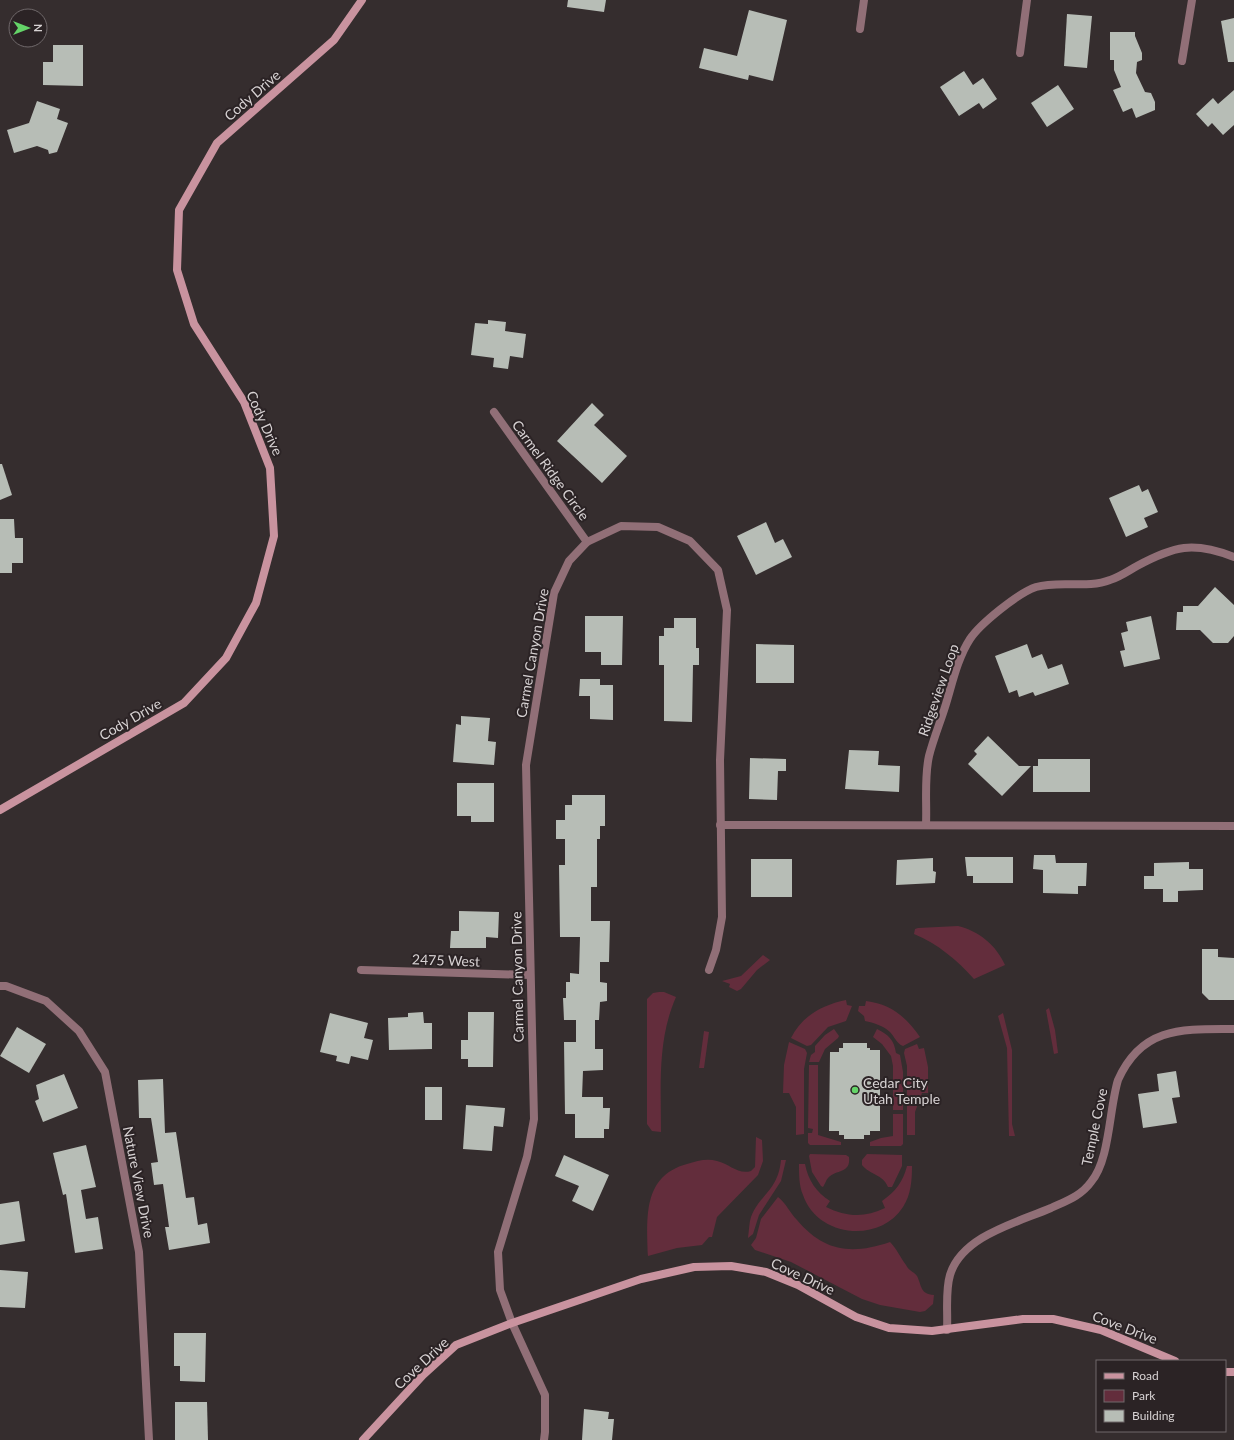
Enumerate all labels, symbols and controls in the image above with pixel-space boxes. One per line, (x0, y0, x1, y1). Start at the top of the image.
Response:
north arrow (8, 8, 48, 48)
text: N (32, 24, 45, 32)
street label: Cody Drive (220, 66, 284, 124)
street label: Cody Drive (243, 388, 287, 458)
street label: Carmel Ridge Circle (509, 416, 593, 524)
street label: Carmel Canyon Drive (512, 587, 552, 719)
street label: Ridgeview Loop (914, 641, 962, 739)
street label: Cody Drive (96, 694, 164, 744)
street label: Carmel Canyon Drive (507, 911, 527, 1043)
street label: 2475 West (412, 950, 480, 970)
place label: Cedar City Utah Temple (863, 1074, 940, 1107)
marker: Cedar City Utah Temple (850, 1085, 860, 1095)
street label: Temple Cove (1077, 1087, 1111, 1167)
street label: Nature View Drive (120, 1125, 158, 1239)
street label: Cove Drive (768, 1254, 838, 1298)
street label: Cove Drive (1090, 1307, 1160, 1347)
street label: Cove Drive (390, 1333, 452, 1393)
legend (1096, 1360, 1226, 1432)
text: Road (1132, 1368, 1159, 1383)
text: Park (1132, 1388, 1156, 1403)
text: Building (1132, 1408, 1175, 1423)

